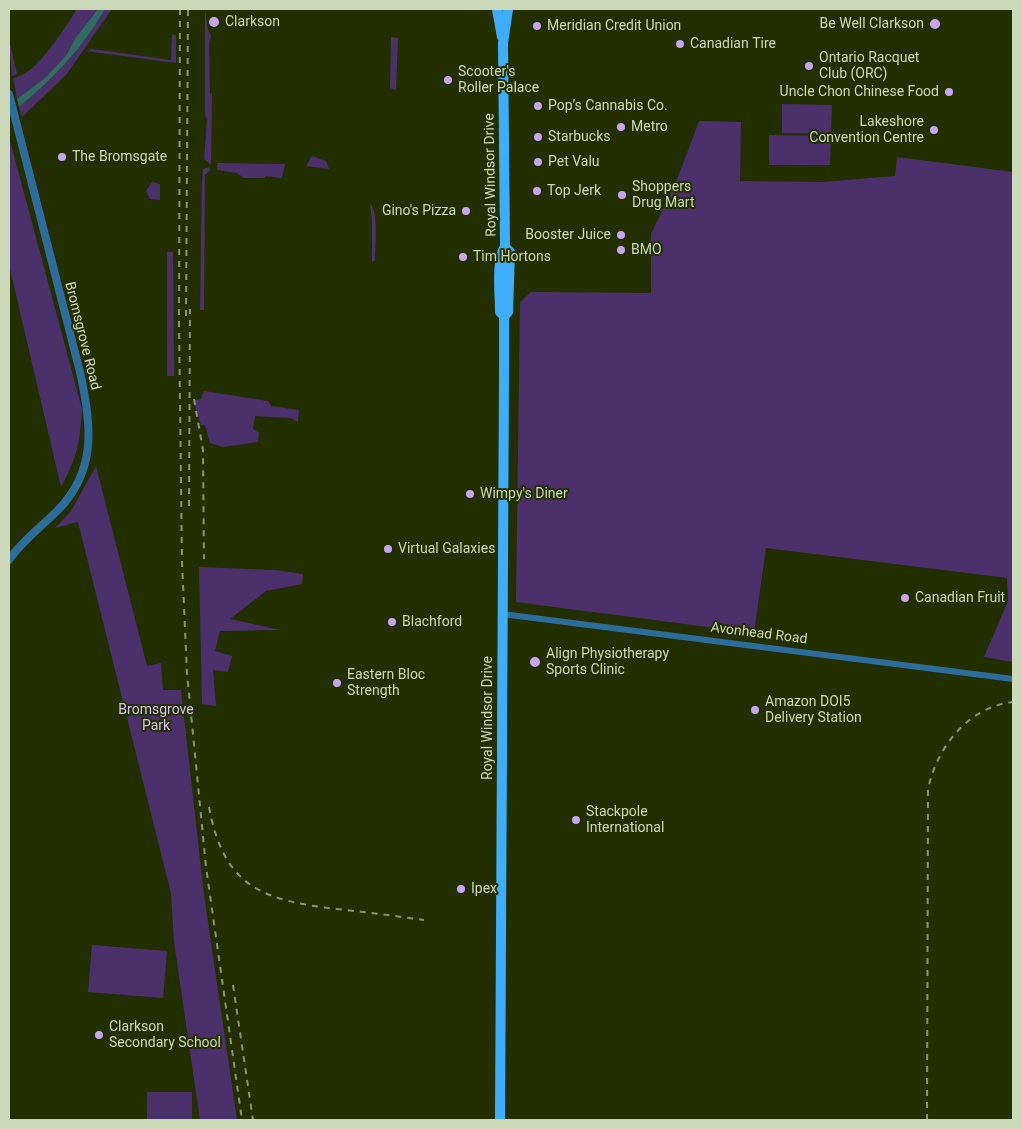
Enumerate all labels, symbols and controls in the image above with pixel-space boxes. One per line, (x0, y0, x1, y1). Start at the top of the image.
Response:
place label: Clarkson (225, 14, 280, 30)
marker: Clarkson (207, 15, 221, 29)
place label: Be Well Clarkson (820, 16, 924, 32)
marker: Be Well Clarkson (928, 17, 942, 31)
place label: Meridian Credit Union (547, 18, 681, 34)
marker: Meridian Credit Union (531, 20, 543, 32)
place label: Canadian Tire (690, 36, 776, 52)
marker: Canadian Tire (674, 38, 686, 50)
place label: Ontario Racquet Club (ORC) (819, 50, 919, 82)
marker: Ontario Racquet Club (ORC) (803, 60, 815, 72)
place label: Scooter's Roller Palace (458, 64, 539, 96)
marker: Scooter's Roller Palace (442, 74, 454, 86)
place label: Uncle Chon Chinese Food (780, 84, 939, 100)
marker: Uncle Chon Chinese Food (943, 86, 955, 98)
place label: Pop’s Cannabis Co. (548, 98, 668, 114)
marker: Pop’s Cannabis Co. (532, 100, 544, 112)
street label: Royal Windsor Drive (482, 113, 500, 237)
place label: Lakeshore Convention Centre (809, 114, 924, 146)
place label: Metro (631, 119, 668, 135)
marker: Metro (615, 121, 627, 133)
marker: Lakeshore Convention Centre (928, 124, 940, 136)
place label: Starbucks (548, 129, 610, 145)
marker: Starbucks (532, 131, 544, 143)
place label: The Bromsgate (72, 149, 167, 165)
marker: The Bromsgate (56, 151, 68, 163)
place label: Pet Valu (548, 154, 600, 170)
marker: Pet Valu (532, 156, 544, 168)
place label: Shoppers Drug Mart (632, 179, 694, 212)
place label: Top Jerk (547, 183, 601, 199)
marker: Top Jerk (531, 185, 543, 197)
marker: Shoppers Drug Mart (616, 189, 628, 201)
place label: Gino's Pizza (382, 203, 456, 219)
marker: Gino's Pizza (460, 205, 472, 217)
place label: Booster Juice (525, 227, 611, 243)
marker: Booster Juice (615, 229, 627, 241)
place label: BMO (631, 242, 662, 258)
marker: BMO (615, 244, 627, 256)
place label: Tim Hortons (473, 249, 551, 265)
marker: Tim Hortons (457, 251, 469, 263)
street label: Bromsgrove Road (60, 280, 104, 392)
place label: Wimpy's Diner (480, 486, 568, 502)
marker: Wimpy's Diner (464, 488, 476, 500)
place label: Virtual Galaxies (398, 541, 495, 557)
marker: Virtual Galaxies (382, 543, 394, 555)
place label: Canadian Fruit (915, 590, 1005, 606)
marker: Canadian Fruit (899, 592, 911, 604)
place label: Blachford (402, 614, 462, 630)
marker: Blachford (386, 616, 398, 628)
street label: Avonhead Road (710, 620, 808, 648)
place label: Align Physiotherapy Sports Clinic (546, 646, 669, 679)
marker: Align Physiotherapy Sports Clinic (528, 655, 542, 669)
street label: Royal Windsor Drive (480, 656, 496, 780)
place label: Eastern Bloc Strength (347, 667, 425, 700)
marker: Eastern Bloc Strength (331, 677, 343, 689)
place label: Amazon DOI5 Delivery Station (765, 694, 862, 726)
park label: Bromsgrove Park (118, 702, 194, 734)
marker: Amazon DOI5 Delivery Station (749, 704, 761, 716)
place label: Stackpole International (586, 804, 664, 836)
marker: Stackpole International (570, 814, 582, 826)
place label: Ipex (471, 881, 497, 897)
marker: Ipex (455, 883, 467, 895)
place label: Clarkson Secondary School (109, 1019, 221, 1052)
marker: Clarkson Secondary School (93, 1029, 105, 1041)

